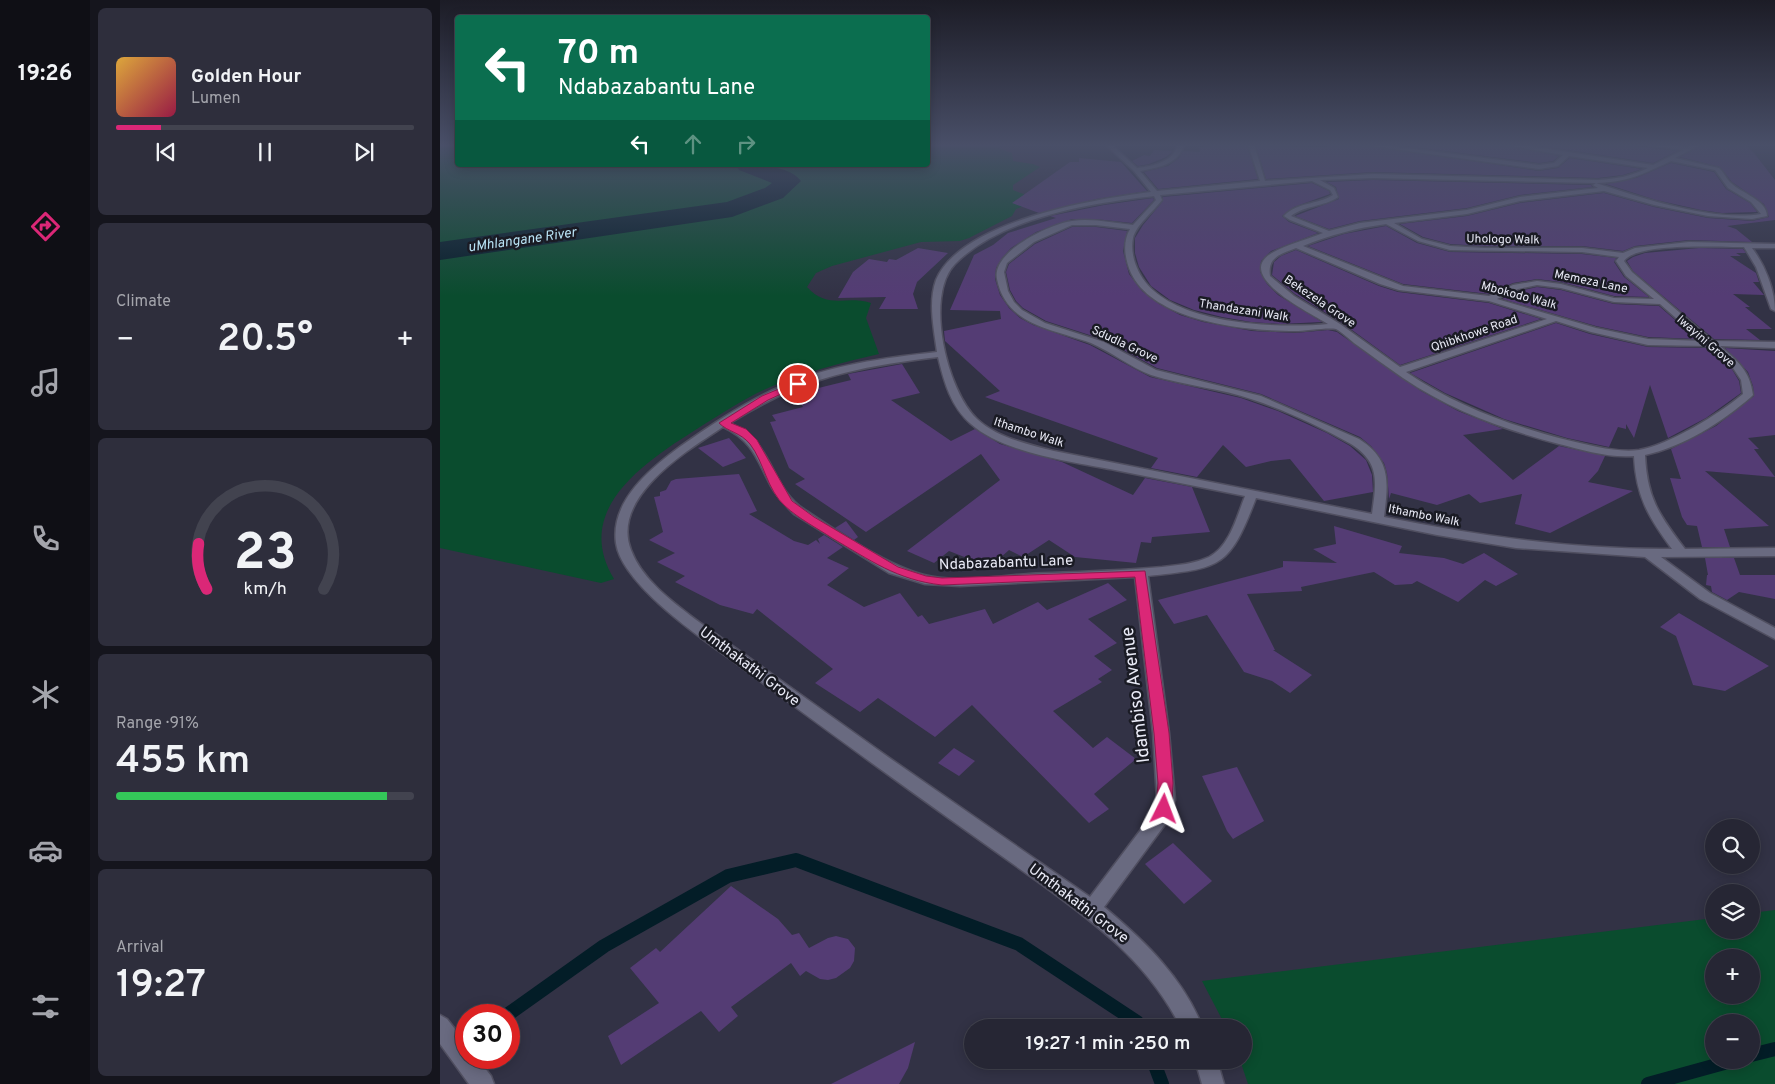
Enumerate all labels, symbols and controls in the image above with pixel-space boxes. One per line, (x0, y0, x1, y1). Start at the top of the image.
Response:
text: 70 m (558, 32, 639, 76)
icon: left (475, 35, 540, 100)
text: 19:26 (18, 61, 72, 88)
text: Golden Hour (191, 65, 302, 89)
text: Ndabazabantu Lane (558, 75, 755, 102)
text: Lumen (191, 89, 241, 109)
icon: left (626, 130, 654, 158)
icon: ahead (679, 130, 707, 158)
icon: right (732, 130, 760, 158)
icon: previous (152, 138, 180, 166)
icon: pause (251, 138, 279, 166)
icon: next (350, 138, 378, 166)
icon: directions (28, 209, 63, 244)
water label: uMhlangane River (467, 224, 579, 257)
street label: Uhologo Walk (1466, 231, 1540, 249)
street label: Memeza Lane (1553, 266, 1629, 298)
street label: Bekezela Grove (1280, 272, 1358, 332)
street label: Mbokodo Walk (1479, 278, 1558, 314)
text: Climate (116, 292, 171, 312)
street label: Thandazani Walk (1198, 296, 1290, 326)
street label: Qhibkhowe Road (1429, 312, 1520, 356)
street label: Iwayini Grove (1673, 312, 1738, 371)
text: 20.5° (217, 316, 313, 365)
text: − (116, 323, 134, 359)
text: + (396, 323, 414, 359)
street label: Sdudla Grove (1089, 323, 1160, 367)
pin (777, 363, 819, 405)
icon: music (28, 365, 63, 400)
icon: arrive (784, 370, 812, 398)
street label: Ithambo Walk (992, 414, 1066, 452)
street label: Ithambo Walk (1386, 501, 1461, 531)
icon: phone (28, 521, 63, 556)
text: 23 (234, 522, 296, 588)
street label: Ndabazabantu Lane (939, 552, 1074, 575)
text: km/h (243, 578, 287, 601)
street label: Umthakathi Grove (695, 623, 803, 711)
street label: Idambiso Avenue (1117, 625, 1156, 764)
icon: climate (28, 677, 63, 712)
text: Range · 91% (116, 714, 199, 734)
text: 455 km (116, 738, 250, 787)
position arrow (1137, 782, 1189, 834)
map controls (1705, 819, 1760, 1069)
button: search (1705, 819, 1760, 874)
icon: car (28, 833, 63, 868)
street label: Umthakathi Grove (1024, 860, 1132, 948)
button: layers (1705, 884, 1760, 939)
text: Arrival (116, 938, 164, 958)
button: + (1705, 949, 1760, 1004)
text: 19:27 (116, 962, 206, 1011)
icon: filters (28, 989, 63, 1024)
speed limit sign: 30 (455, 1004, 520, 1069)
button: − (1705, 1014, 1760, 1069)
text: 19:27 · 1 min · 250 m (1026, 1032, 1190, 1056)

